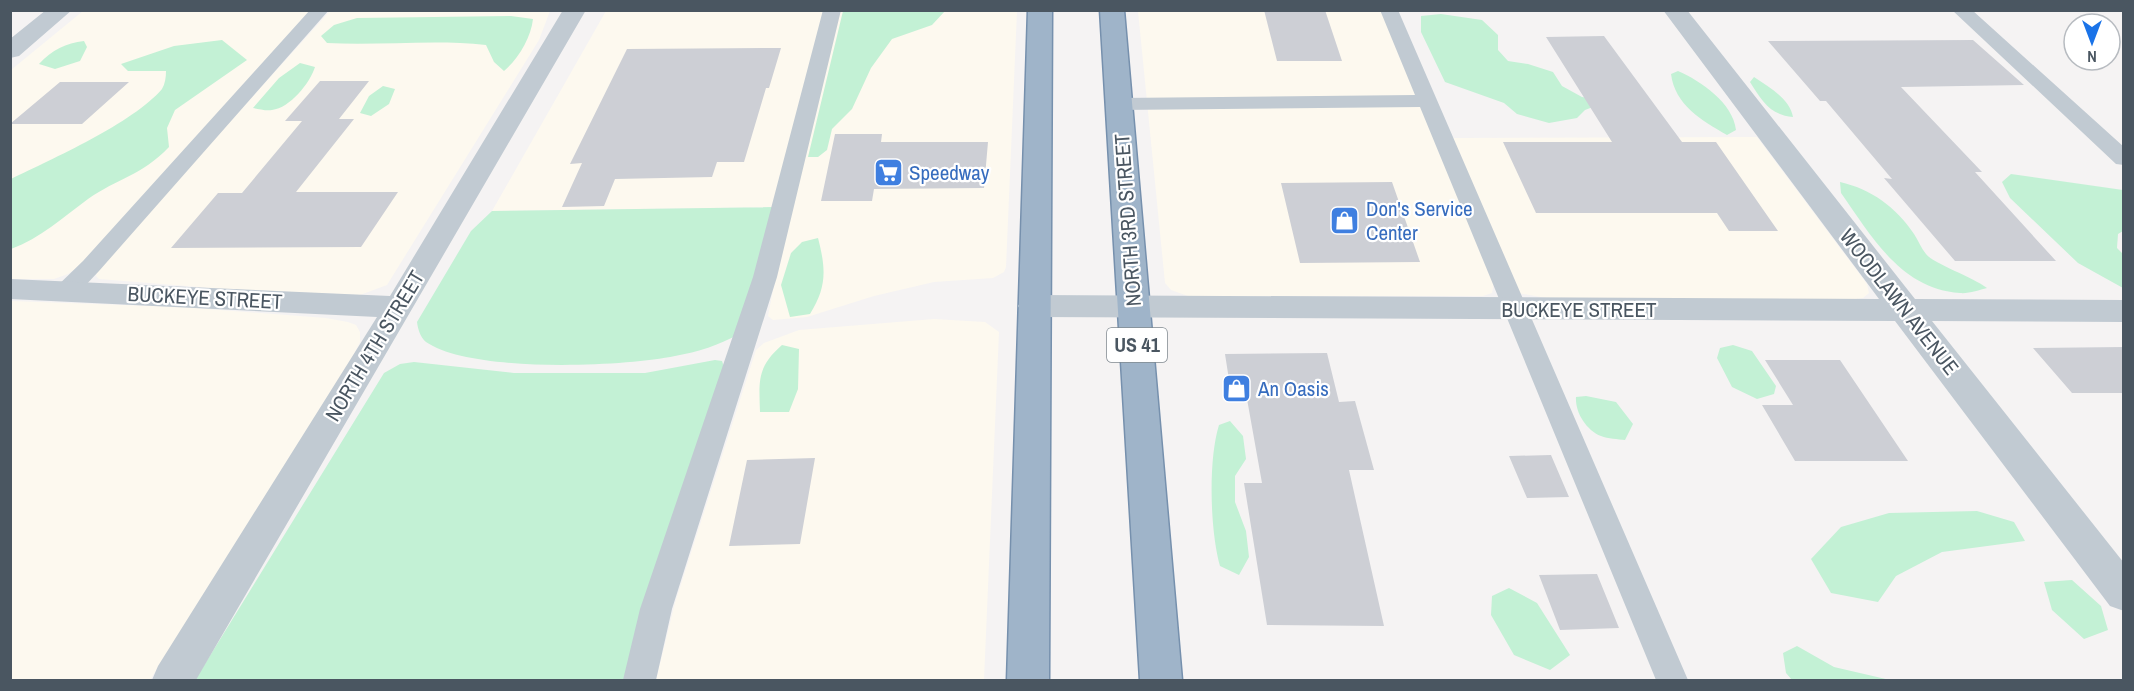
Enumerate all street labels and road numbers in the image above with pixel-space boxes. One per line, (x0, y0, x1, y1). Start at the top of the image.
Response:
street label: NORTH 3RD STREET (1107, 132, 1148, 307)
street label: WOODLAWN AVENUE (1833, 223, 1966, 381)
street label: NORTH 4TH STREET (318, 265, 431, 426)
street label: BUCKEYE STREET (127, 279, 284, 316)
street label: BUCKEYE STREET (1501, 295, 1657, 324)
road number: US 41 (1107, 328, 1167, 362)

